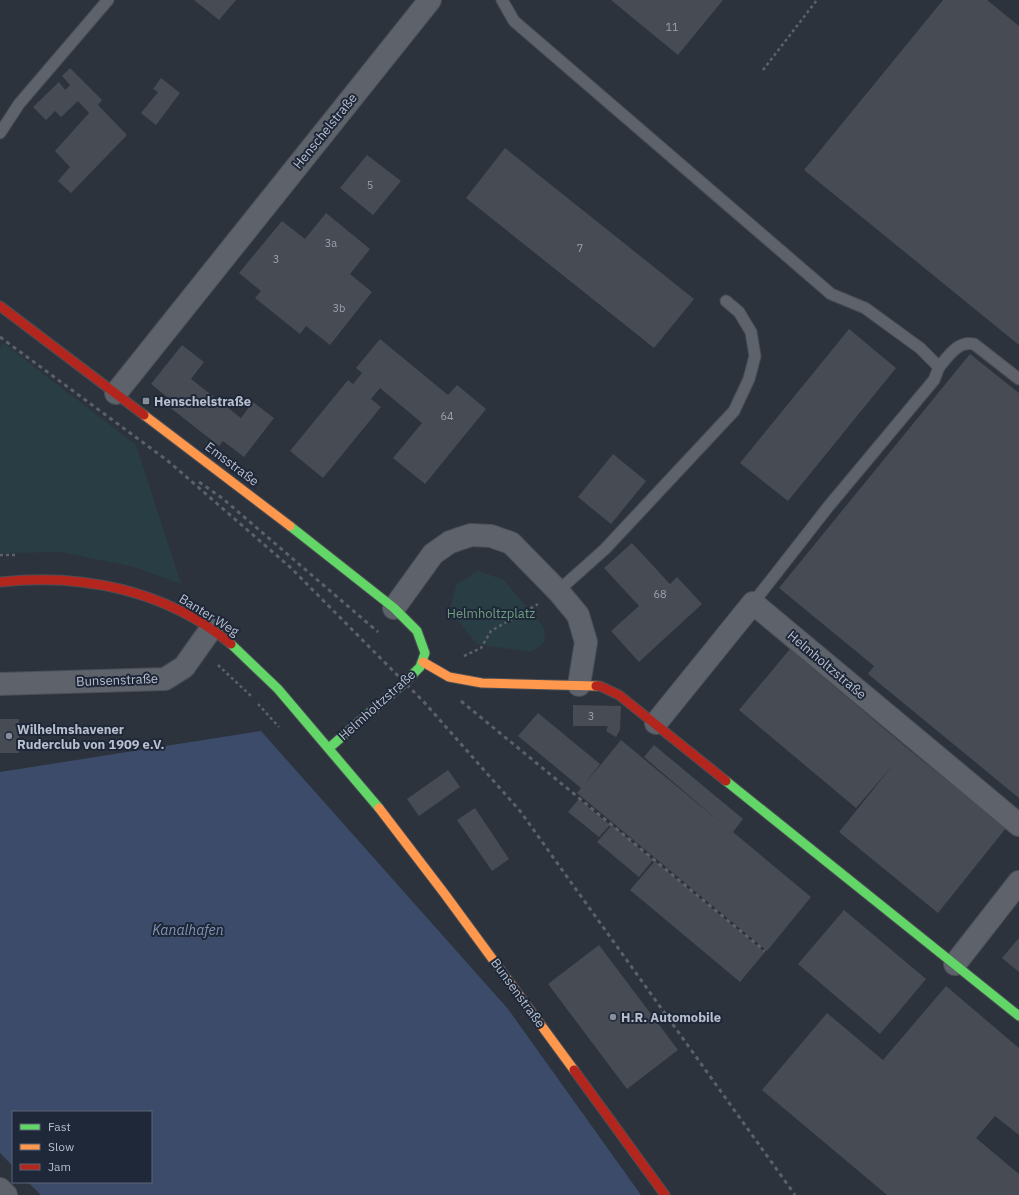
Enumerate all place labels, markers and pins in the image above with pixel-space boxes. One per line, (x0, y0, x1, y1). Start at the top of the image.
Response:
place label: Henschelstraße (154, 393, 251, 410)
marker: Henschelstraße (141, 396, 151, 406)
place label: Wilhelmshavener Ruderclub von 1909 e.V. (17, 721, 165, 753)
marker: Wilhelmshavener Ruderclub von 1909 e.V. (4, 731, 14, 741)
place label: H.R. Automobile (621, 1009, 721, 1026)
marker: H.R. Automobile (608, 1012, 618, 1022)

